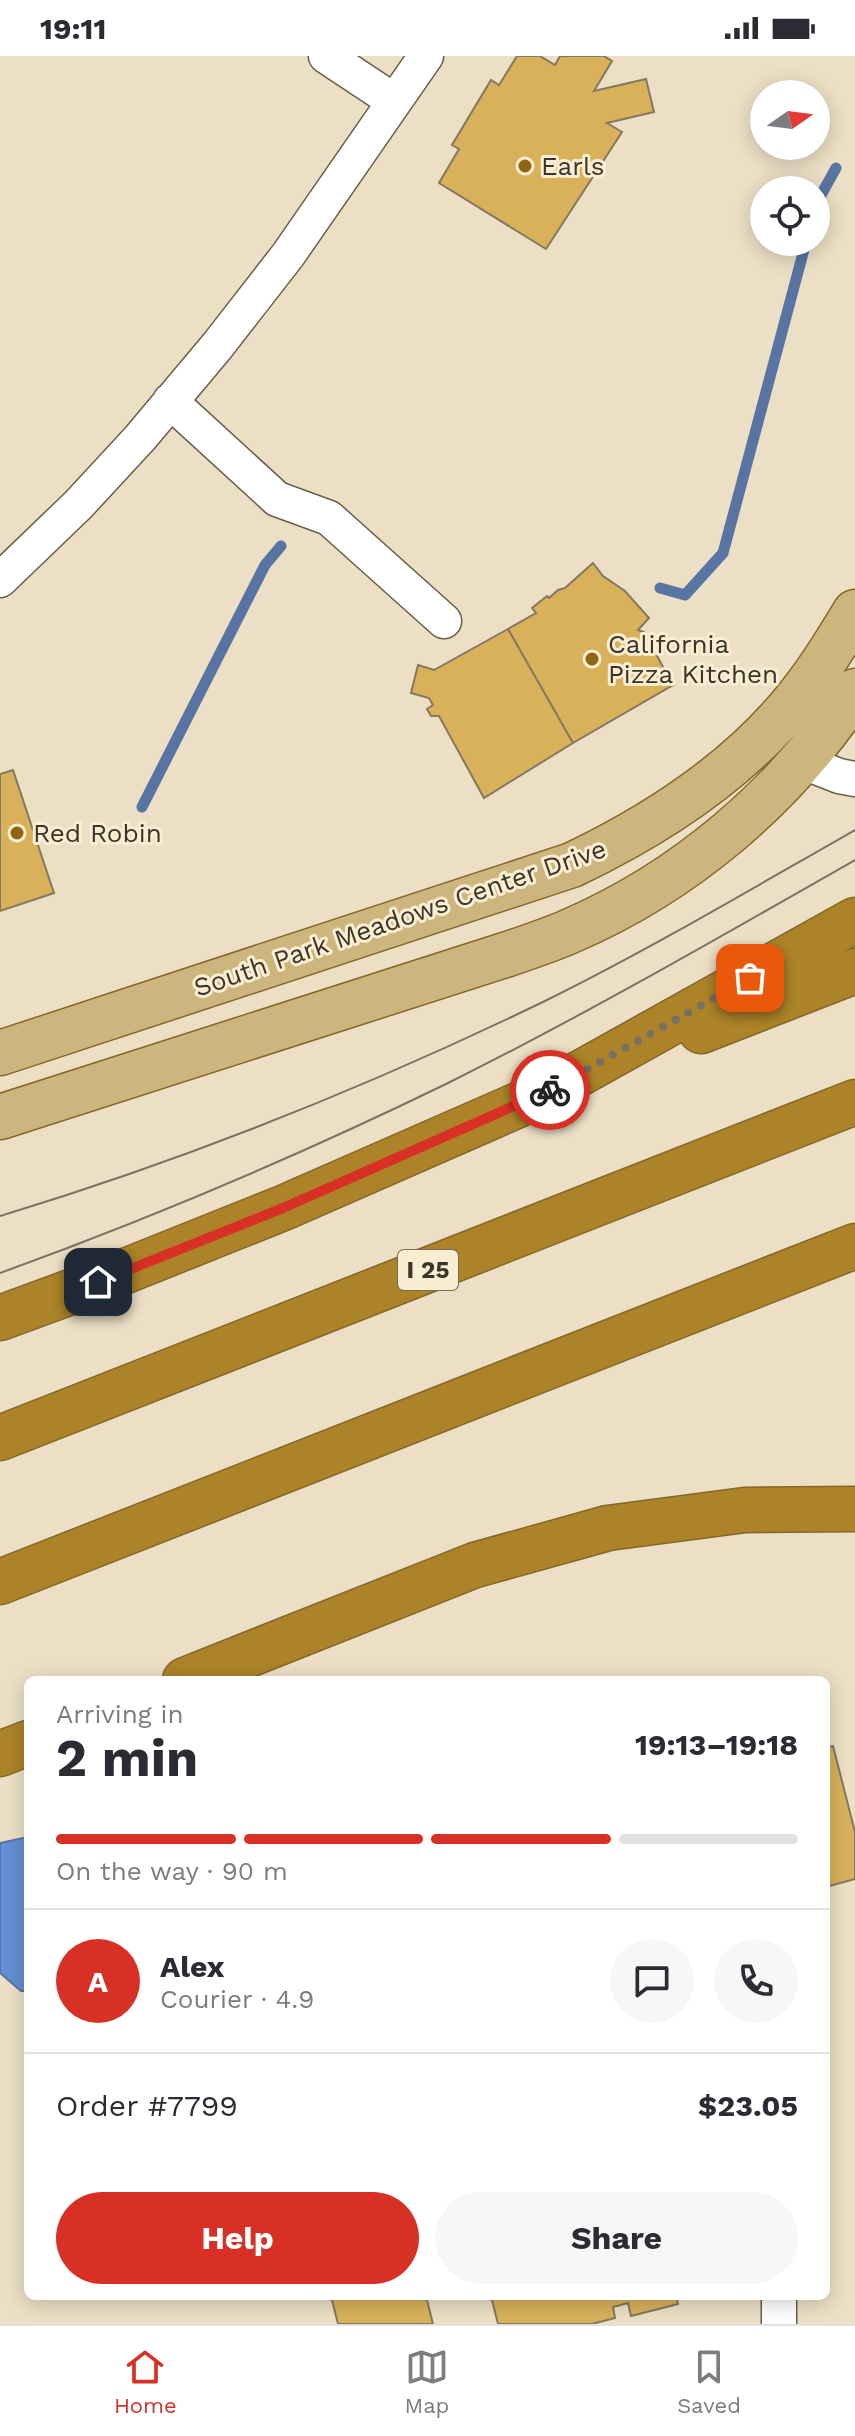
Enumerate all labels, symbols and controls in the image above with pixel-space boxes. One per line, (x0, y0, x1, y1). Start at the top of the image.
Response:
text: 19:11 (40, 11, 106, 46)
north arrow (750, 80, 830, 160)
map controls (750, 80, 830, 256)
place label: Earls (541, 151, 605, 181)
marker: Earls (516, 157, 534, 175)
button: locate (750, 176, 830, 256)
place label: California Pizza Kitchen (608, 629, 778, 689)
marker: California Pizza Kitchen (583, 650, 601, 668)
place label: Red Robin (33, 818, 162, 848)
marker: Red Robin (8, 824, 26, 842)
street label: South Park Meadows Center Drive (190, 833, 610, 1003)
pin (716, 944, 784, 1012)
icon: bag (728, 956, 772, 1000)
courier (510, 1050, 590, 1130)
icon: bike (528, 1068, 572, 1112)
pin (64, 1248, 132, 1316)
road number: I 25 (398, 1250, 458, 1290)
icon: home (76, 1260, 120, 1304)
text: Arriving in (56, 1699, 184, 1729)
text: 19:13–19:18 (635, 1727, 798, 1762)
text: 2 min (56, 1728, 198, 1789)
text: On the way · 90 m (56, 1856, 288, 1886)
button: chat (610, 1939, 694, 2023)
button: phone (714, 1939, 798, 2023)
text: Alex (160, 1949, 224, 1984)
text: A (88, 1964, 108, 1999)
text: Courier · 4.9 (160, 1984, 314, 2014)
text: Order #7799 (56, 2088, 238, 2123)
text: $23.05 (698, 2088, 798, 2123)
button: Help (56, 2192, 419, 2284)
button: Share (435, 2192, 798, 2284)
tab: Home (114, 2345, 177, 2418)
tab: Map (405, 2345, 449, 2418)
tab: Saved (677, 2345, 741, 2418)

